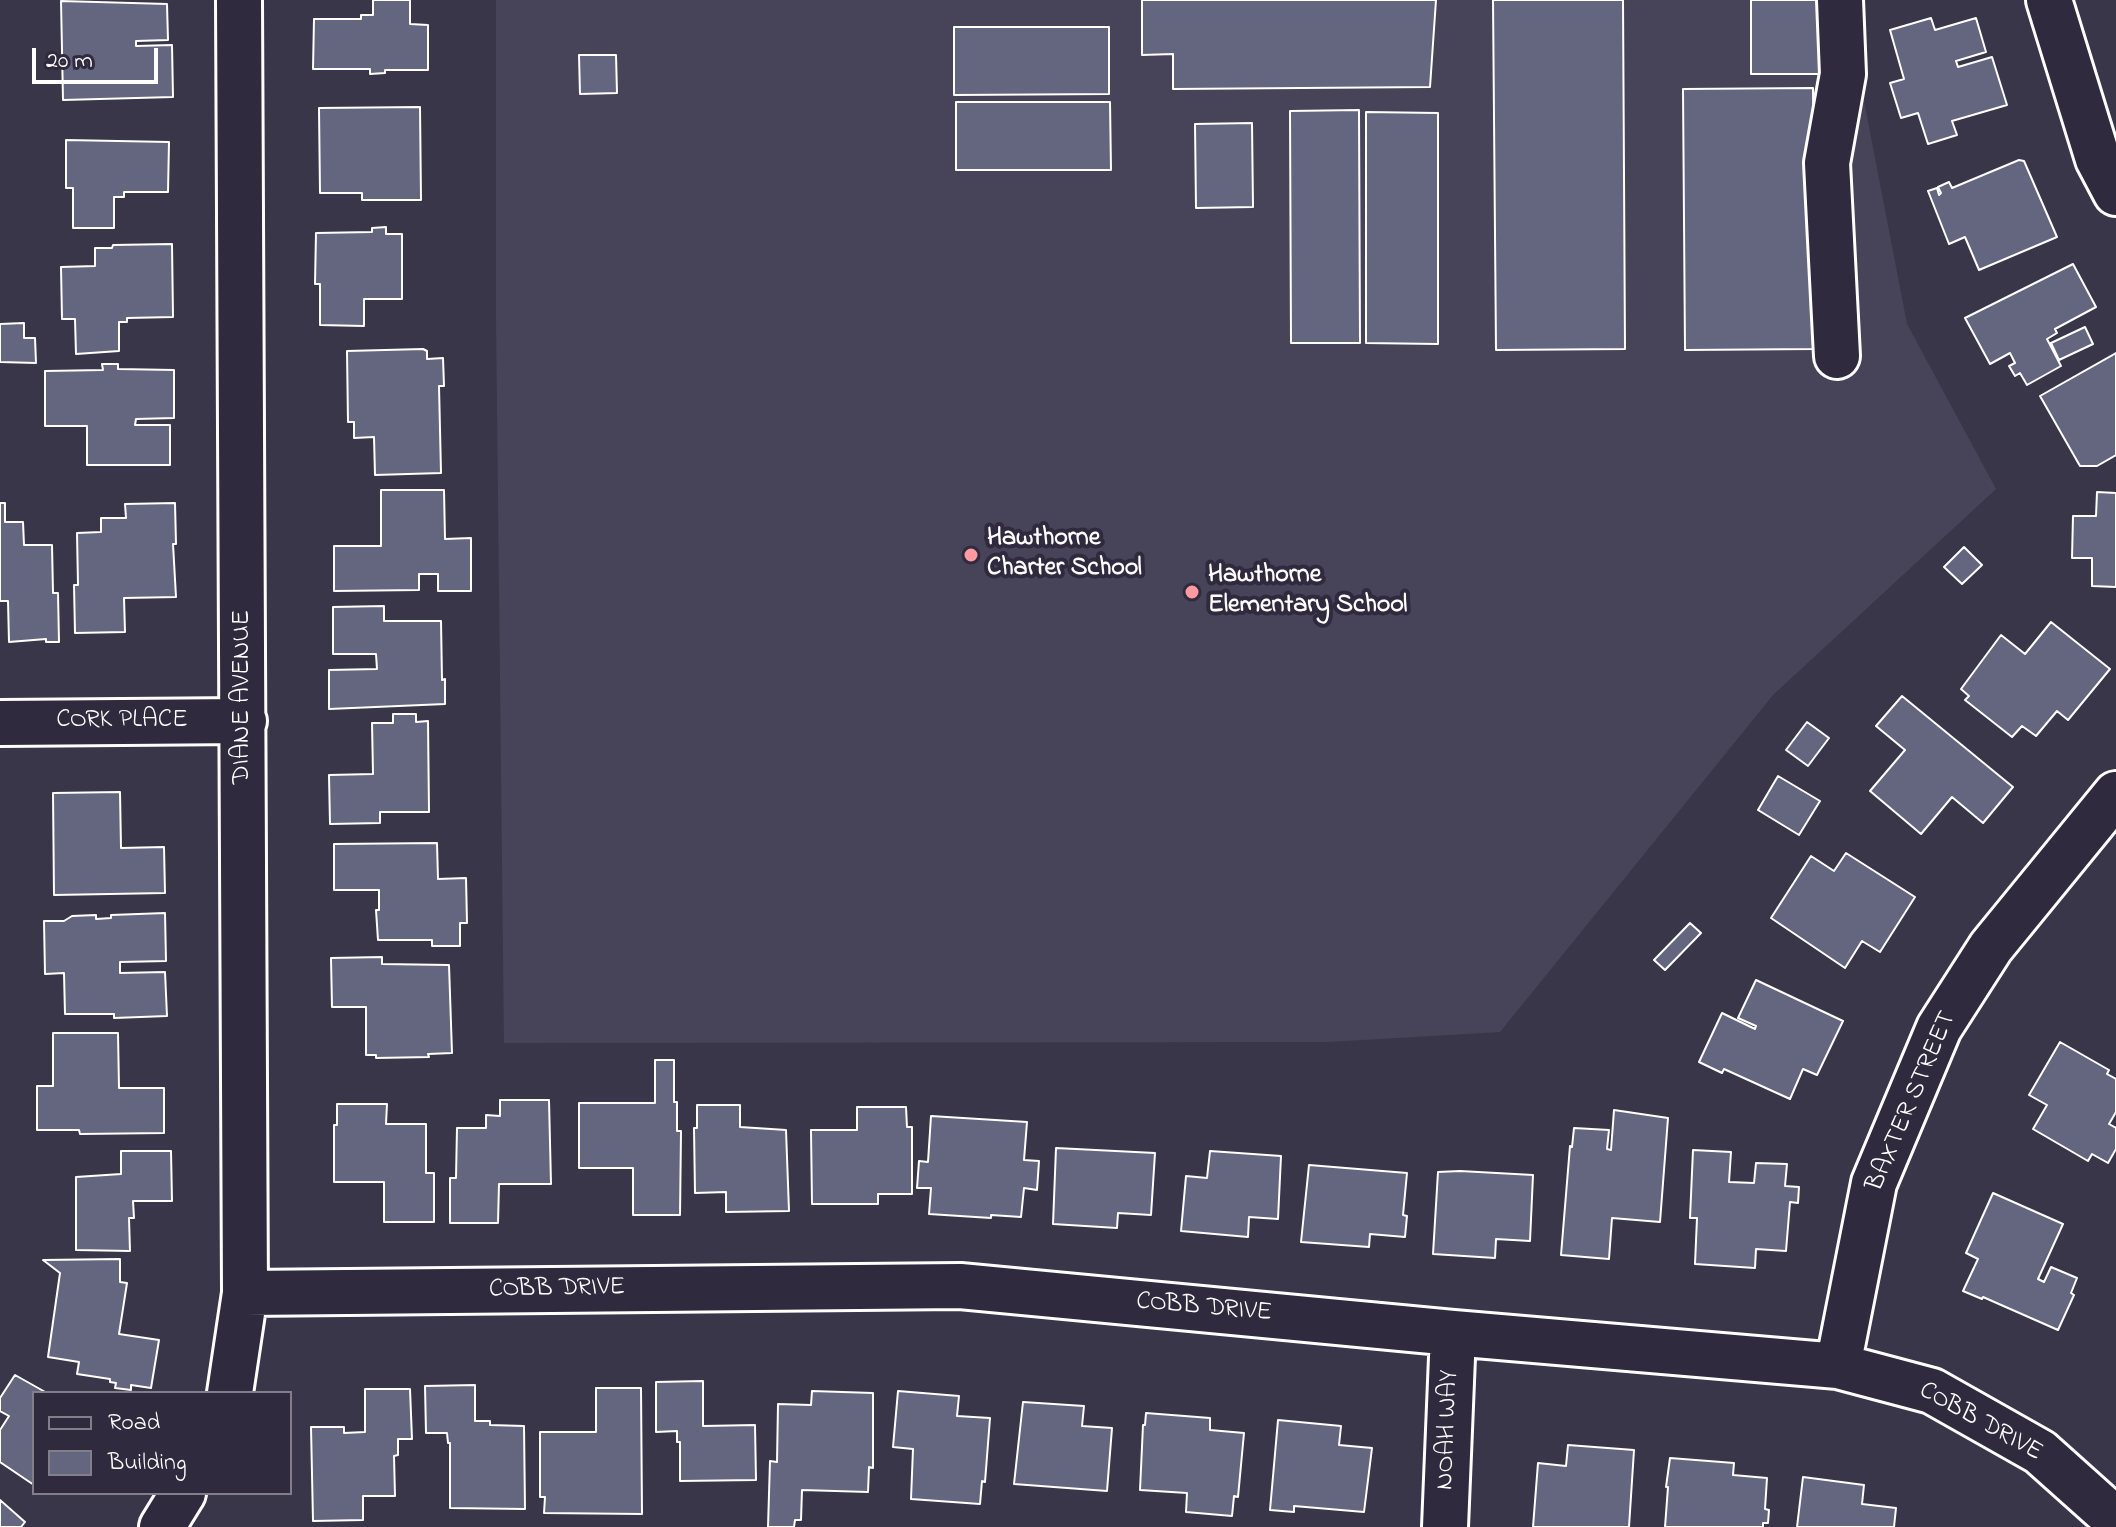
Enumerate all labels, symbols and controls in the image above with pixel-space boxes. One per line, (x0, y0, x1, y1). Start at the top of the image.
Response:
scale bar (36, 32, 162, 82)
text: 20 m (46, 44, 93, 79)
place label: Hawthorne Charter School (987, 524, 1142, 586)
marker: Hawthorne Charter School (962, 546, 980, 564)
place label: Hawthorne Elementary School (1208, 561, 1407, 622)
marker: Hawthorne Elementary School (1183, 583, 1201, 601)
street label: DIANE AVENUE (228, 610, 260, 784)
street label: CORK PLACE (56, 706, 188, 738)
street label: BAXTER STREET (1861, 1007, 1965, 1197)
street label: COBB DRIVE (489, 1273, 625, 1307)
street label: COBB DRIVE (1135, 1288, 1273, 1330)
street label: NOAH WAY (1431, 1369, 1467, 1491)
street label: COBB DRIVE (1913, 1376, 2047, 1470)
legend (32, 1391, 292, 1495)
text: Road (108, 1406, 160, 1441)
text: Building (108, 1446, 187, 1481)

